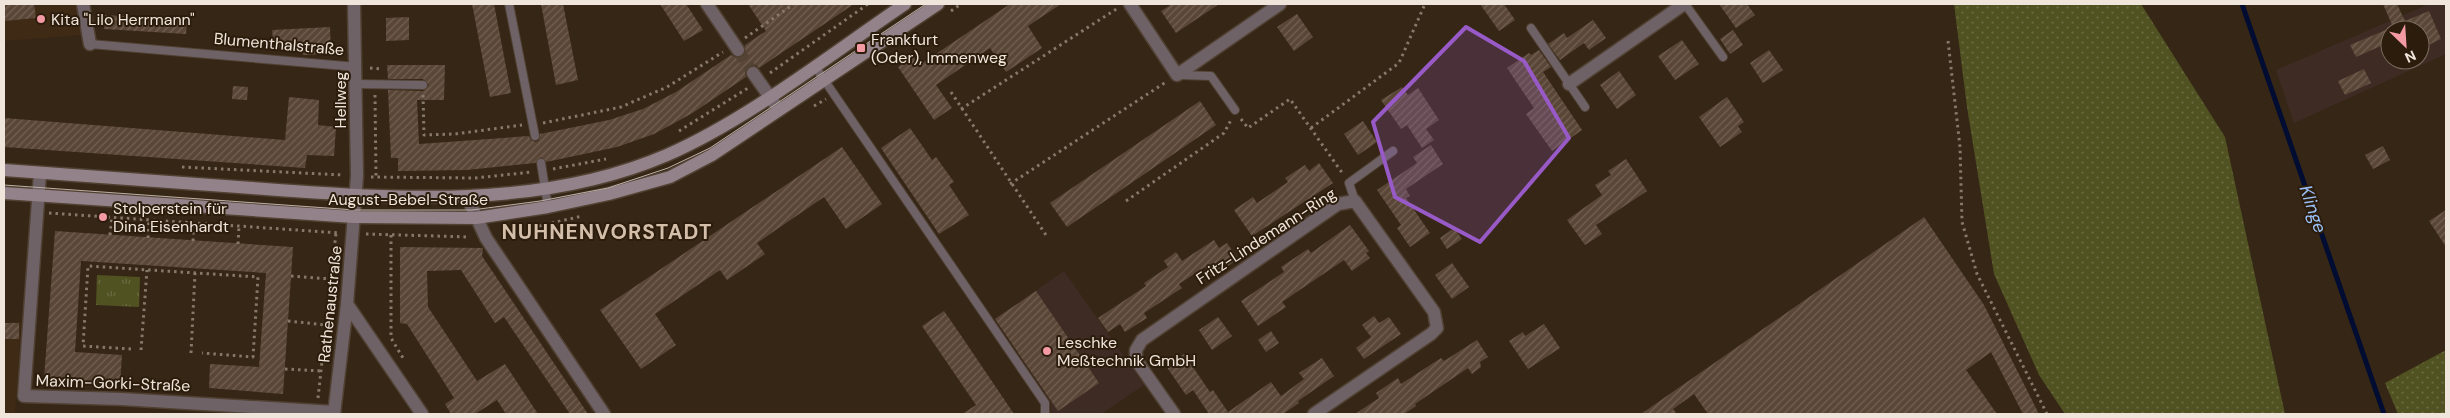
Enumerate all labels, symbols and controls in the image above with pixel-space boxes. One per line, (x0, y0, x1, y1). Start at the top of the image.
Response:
place label: Kita "Lilo Herrmann" (51, 9, 195, 30)
marker: Kita "Lilo Herrmann" (35, 13, 47, 25)
north arrow (2380, 20, 2430, 70)
street label: Blumenthalstraße (213, 28, 345, 60)
place label: Frankfurt (Oder), Immenweg (871, 29, 1007, 68)
marker: Frankfurt (Oder), Immenweg (855, 42, 867, 54)
text: N (2402, 46, 2419, 67)
street label: Hellweg (330, 71, 351, 129)
water label: Klinge (2294, 182, 2332, 236)
street label: Fritz-Lindemann-Ring (1192, 183, 1340, 289)
street label: August-Bebel-Straße (328, 189, 488, 210)
place label: Stolperstein für Dina Eisenhardt (113, 198, 229, 237)
marker: Stolperstein für Dina Eisenhardt (97, 211, 109, 223)
district label: NUHNENVORSTADT (502, 218, 712, 246)
street label: Rathenaustraße (313, 245, 347, 363)
place label: Leschke Meßtechnik GmbH (1057, 332, 1196, 371)
marker: Leschke Meßtechnik GmbH (1041, 345, 1053, 357)
street label: Maxim-Gorki-Straße (35, 370, 191, 396)

